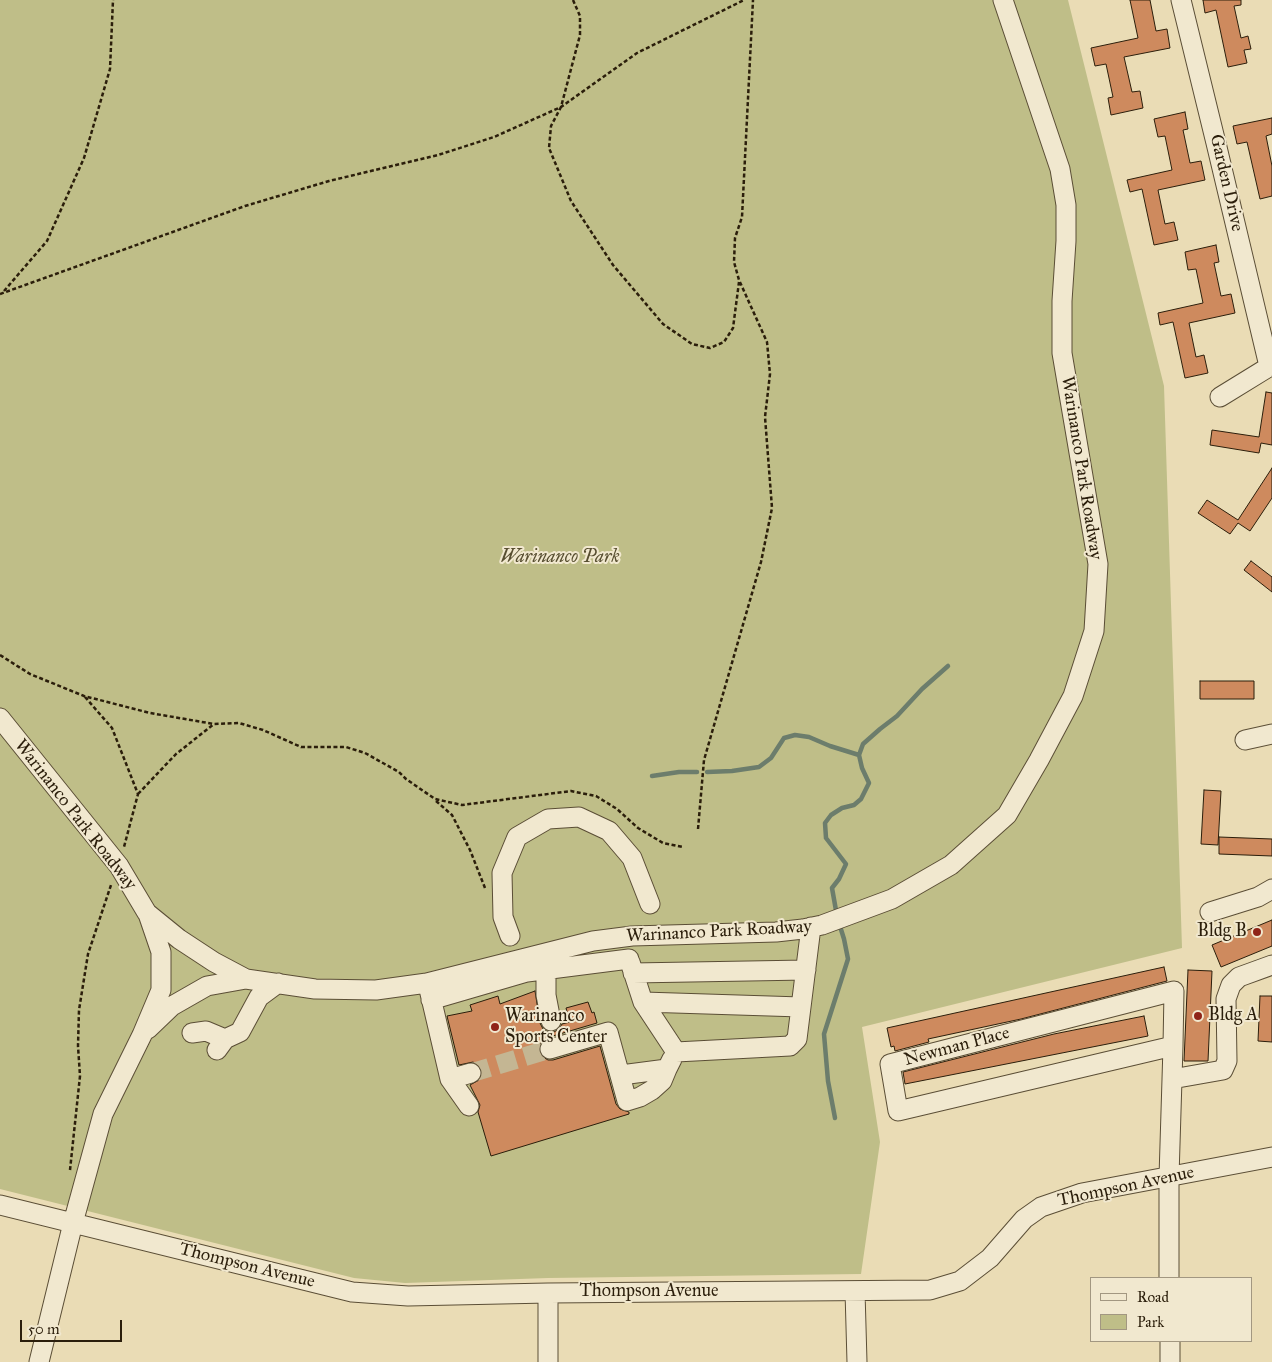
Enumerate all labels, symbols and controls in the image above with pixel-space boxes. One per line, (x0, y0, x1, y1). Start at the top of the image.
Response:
street label: Garden Drive (1204, 132, 1248, 234)
street label: Warinanco Park Roadway (1056, 375, 1106, 561)
park label: Warinanco Park (501, 547, 619, 569)
street label: Warinanco Park Roadway (9, 735, 141, 895)
street label: Warinanco Park Roadway (626, 916, 812, 948)
place label: Bldg B (1197, 921, 1247, 943)
marker: Bldg B (1251, 926, 1263, 938)
place label: Bldg A (1208, 1005, 1258, 1027)
place label: Warinanco Sports Center (505, 1006, 607, 1048)
marker: Bldg A (1192, 1010, 1204, 1022)
marker: Warinanco Sports Center (489, 1021, 501, 1033)
street label: Newman Place (902, 1023, 1012, 1071)
street label: Thompson Avenue (1056, 1162, 1196, 1212)
street label: Thompson Avenue (177, 1239, 317, 1293)
legend (1090, 1277, 1252, 1342)
street label: Thompson Avenue (580, 1281, 718, 1303)
text: Road (1137, 1288, 1169, 1306)
scale bar (22, 1310, 125, 1342)
text: Park (1137, 1313, 1164, 1331)
text: 50 m (28, 1320, 60, 1338)

